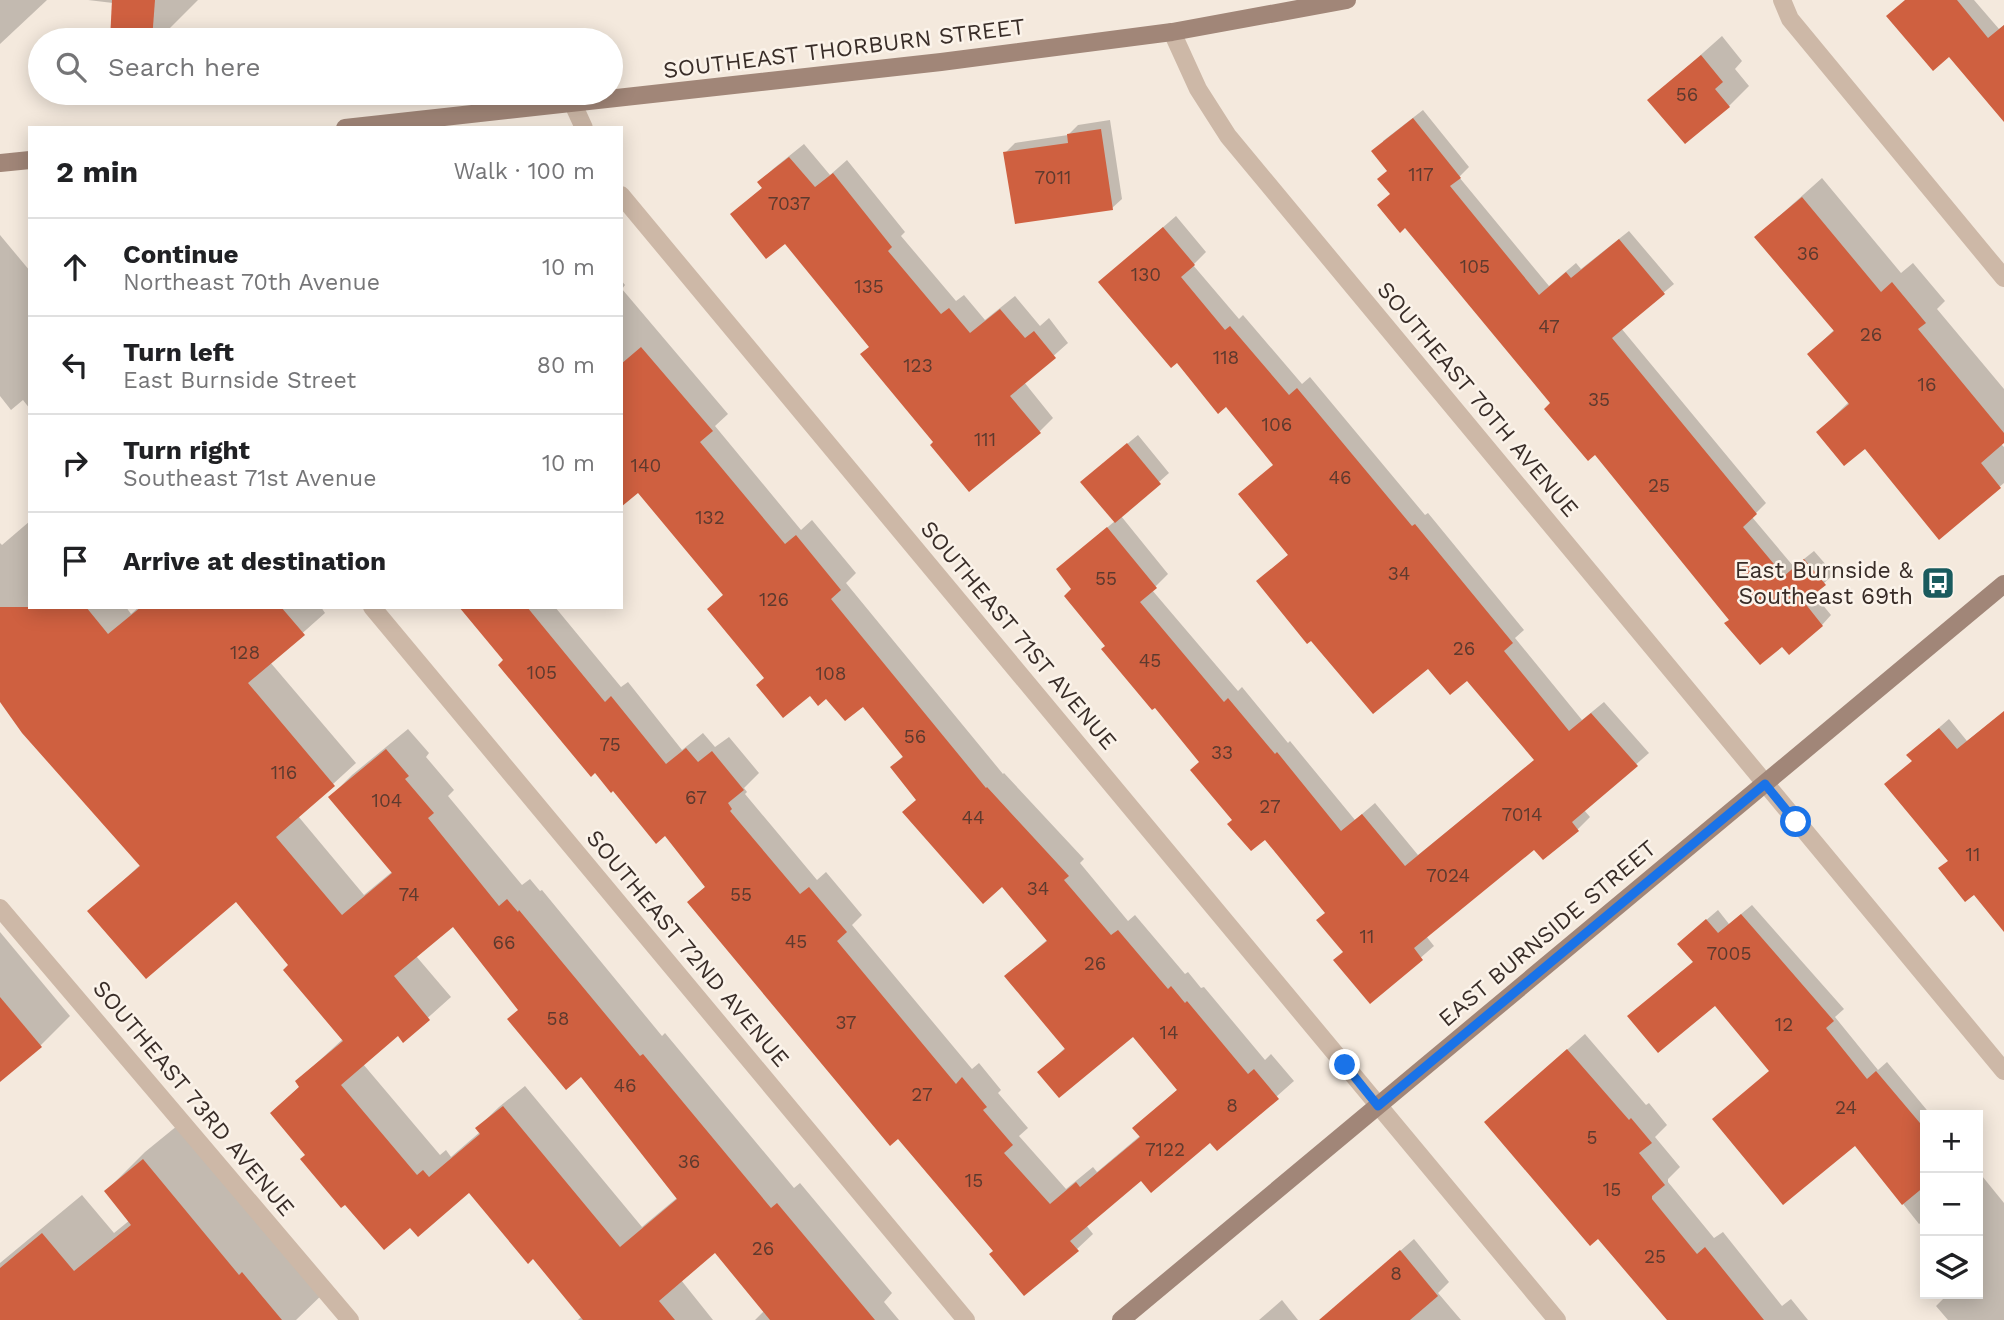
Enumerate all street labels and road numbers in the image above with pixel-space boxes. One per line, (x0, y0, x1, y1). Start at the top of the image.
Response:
street label: SOUTHEAST THORBURN STREET (662, 13, 1027, 84)
street label: SOUTHEAST 70TH AVENUE (1371, 276, 1584, 522)
street label: SOUTHEAST 71ST AVENUE (915, 515, 1122, 755)
street label: SOUTHEAST 72ND AVENUE (581, 824, 795, 1072)
street label: EAST BURNSIDE STREET (1433, 834, 1662, 1032)
street label: SOUTHEAST 73RD AVENUE (87, 975, 300, 1222)

